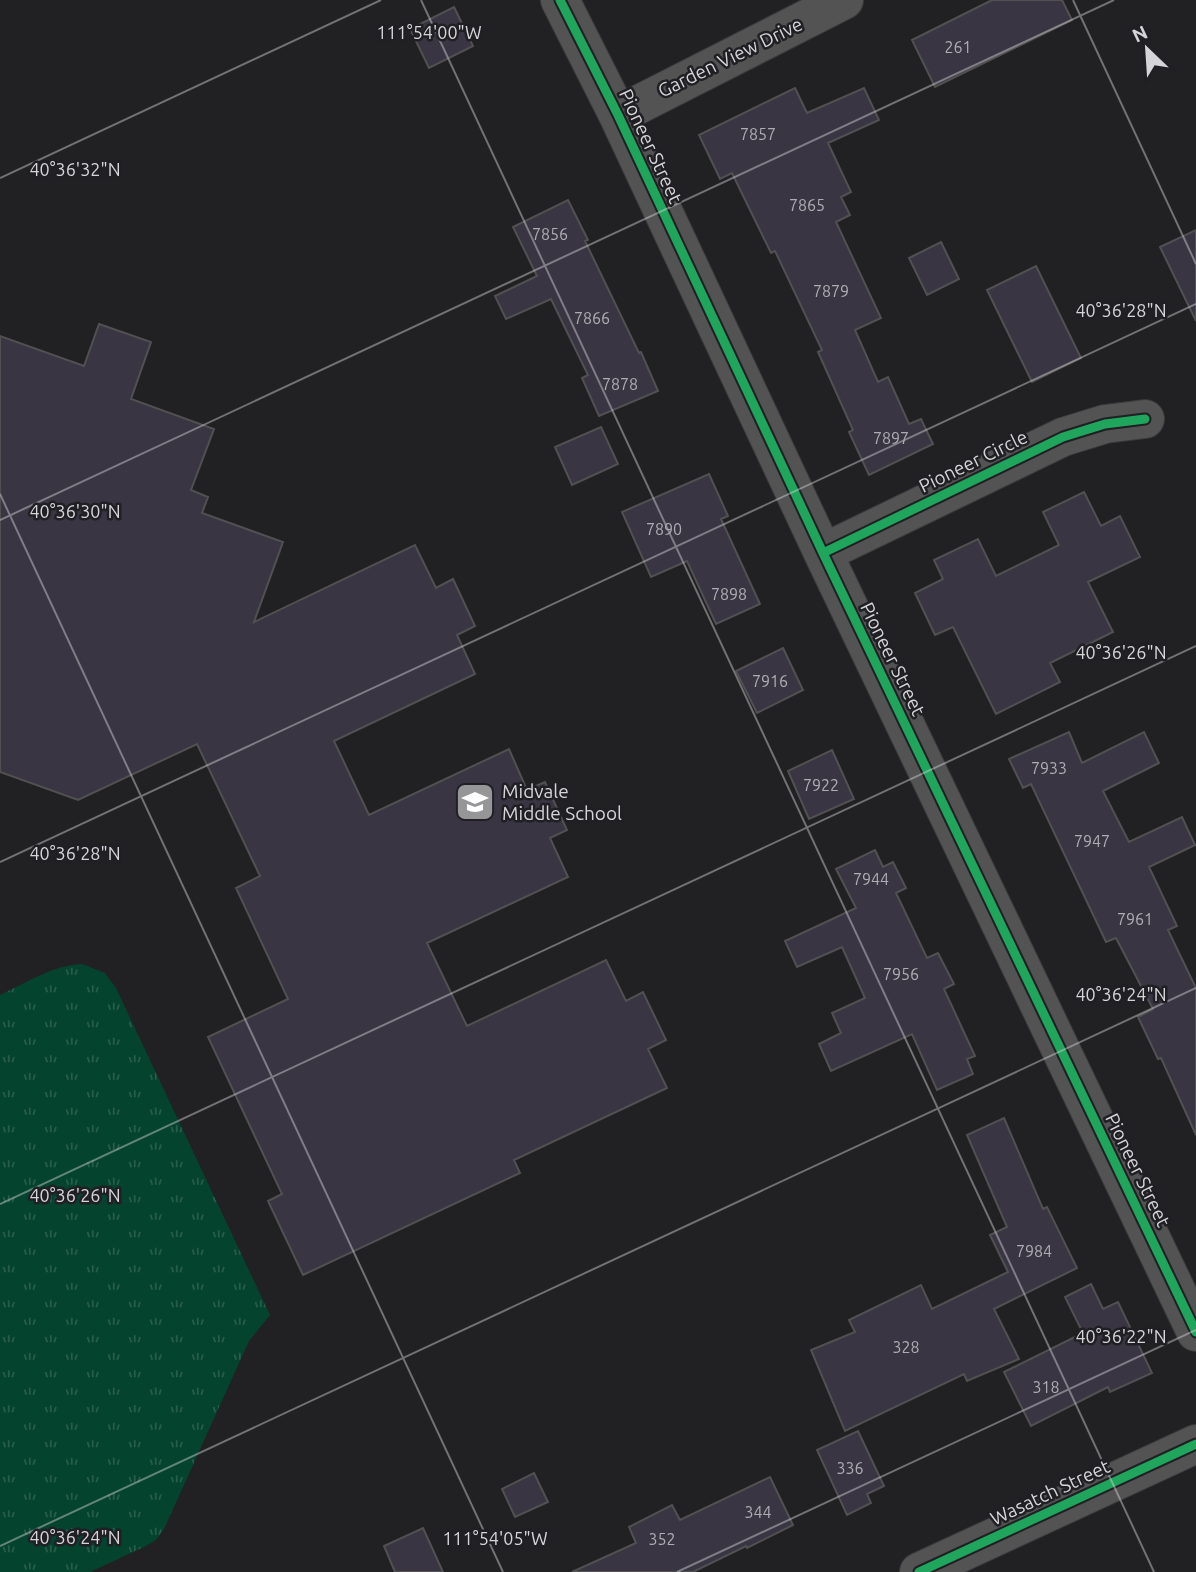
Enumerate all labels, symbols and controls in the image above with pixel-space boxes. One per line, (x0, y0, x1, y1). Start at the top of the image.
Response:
street label: Garden View Drive (654, 12, 806, 102)
north arrow (1112, 14, 1182, 84)
text: N (1129, 21, 1151, 47)
text: 111°54'00"W (376, 22, 482, 42)
house number: 261 (944, 38, 972, 56)
street label: Pioneer Street (615, 85, 687, 207)
house number: 7857 (740, 125, 776, 143)
text: 40°36'32"N (29, 159, 121, 179)
house number: 7865 (789, 196, 825, 214)
house number: 7856 (532, 225, 568, 243)
house number: 7879 (813, 282, 849, 300)
text: 40°36'28"N (1075, 300, 1167, 320)
house number: 7866 (574, 309, 610, 327)
house number: 7878 (602, 375, 638, 393)
street label: Pioneer Circle (915, 425, 1031, 497)
house number: 7897 (873, 429, 909, 447)
text: 40°36'30"N (29, 501, 121, 521)
house number: 7890 (646, 520, 682, 538)
house number: 7898 (711, 585, 747, 603)
street label: Pioneer Street (856, 599, 930, 720)
text: 40°36'26"N (1075, 642, 1167, 662)
house number: 7916 (752, 672, 788, 690)
house number: 7933 (1031, 759, 1067, 777)
house number: 7922 (803, 776, 839, 794)
place label: Midvale Middle School (502, 780, 622, 824)
school or university icon: Midvale Middle School (454, 781, 496, 823)
house number: 7947 (1074, 832, 1110, 850)
text: 40°36'28"N (29, 843, 121, 863)
house number: 7944 (853, 870, 889, 888)
house number: 7961 (1117, 910, 1153, 928)
house number: 7956 (883, 965, 919, 983)
text: 40°36'24"N (1075, 984, 1167, 1004)
street label: Pioneer Street (1101, 1110, 1175, 1231)
text: 40°36'26"N (29, 1185, 121, 1205)
house number: 7984 (1016, 1242, 1052, 1260)
text: 40°36'22"N (1075, 1326, 1167, 1346)
house number: 328 (892, 1338, 920, 1356)
house number: 318 (1032, 1378, 1060, 1396)
street label: Wasatch Street (987, 1454, 1114, 1529)
house number: 336 (836, 1459, 864, 1477)
house number: 344 (744, 1503, 772, 1521)
text: 40°36'24"N (29, 1527, 121, 1547)
text: 111°54'05"W (442, 1528, 548, 1548)
house number: 352 (648, 1530, 676, 1548)

